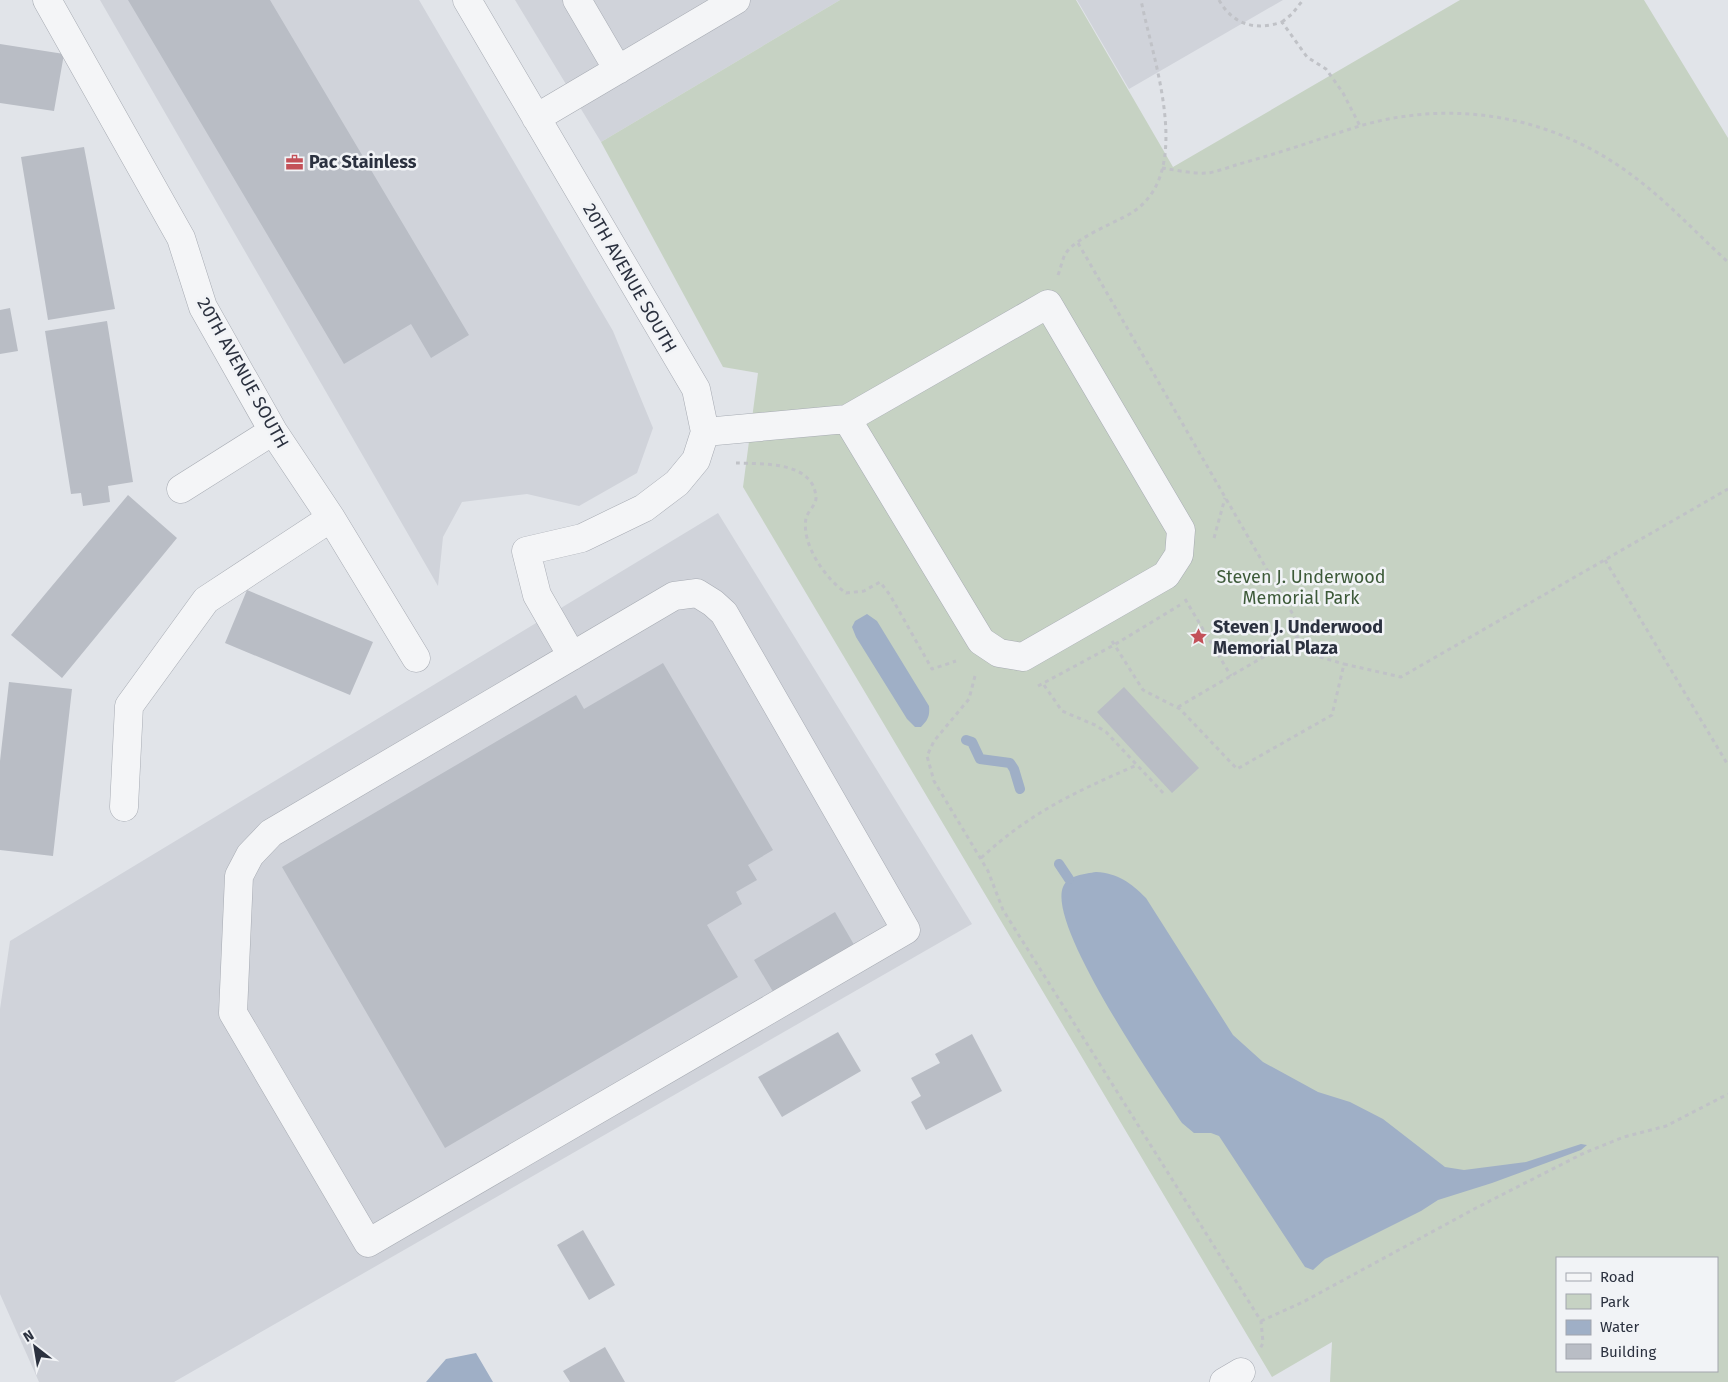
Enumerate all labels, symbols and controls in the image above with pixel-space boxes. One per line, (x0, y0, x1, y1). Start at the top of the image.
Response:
place label: Pac Stainless (309, 151, 417, 173)
office icon: Pac Stainless (285, 152, 305, 172)
street label: 20TH AVENUE SOUTH (578, 199, 682, 357)
street label: 20TH AVENUE SOUTH (192, 294, 294, 452)
park label: Steven J. Underwood Memorial Park (1217, 566, 1385, 609)
place label: Steven J. Underwood Memorial Plaza (1213, 616, 1383, 659)
place icon: Steven J. Underwood Memorial Plaza (1189, 627, 1209, 647)
legend (1556, 1257, 1718, 1372)
text: Road (1600, 1268, 1635, 1286)
text: Park (1600, 1293, 1630, 1311)
text: Water (1600, 1318, 1639, 1336)
north arrow (10, 1322, 60, 1372)
text: N (20, 1327, 37, 1346)
text: Building (1600, 1343, 1656, 1361)

